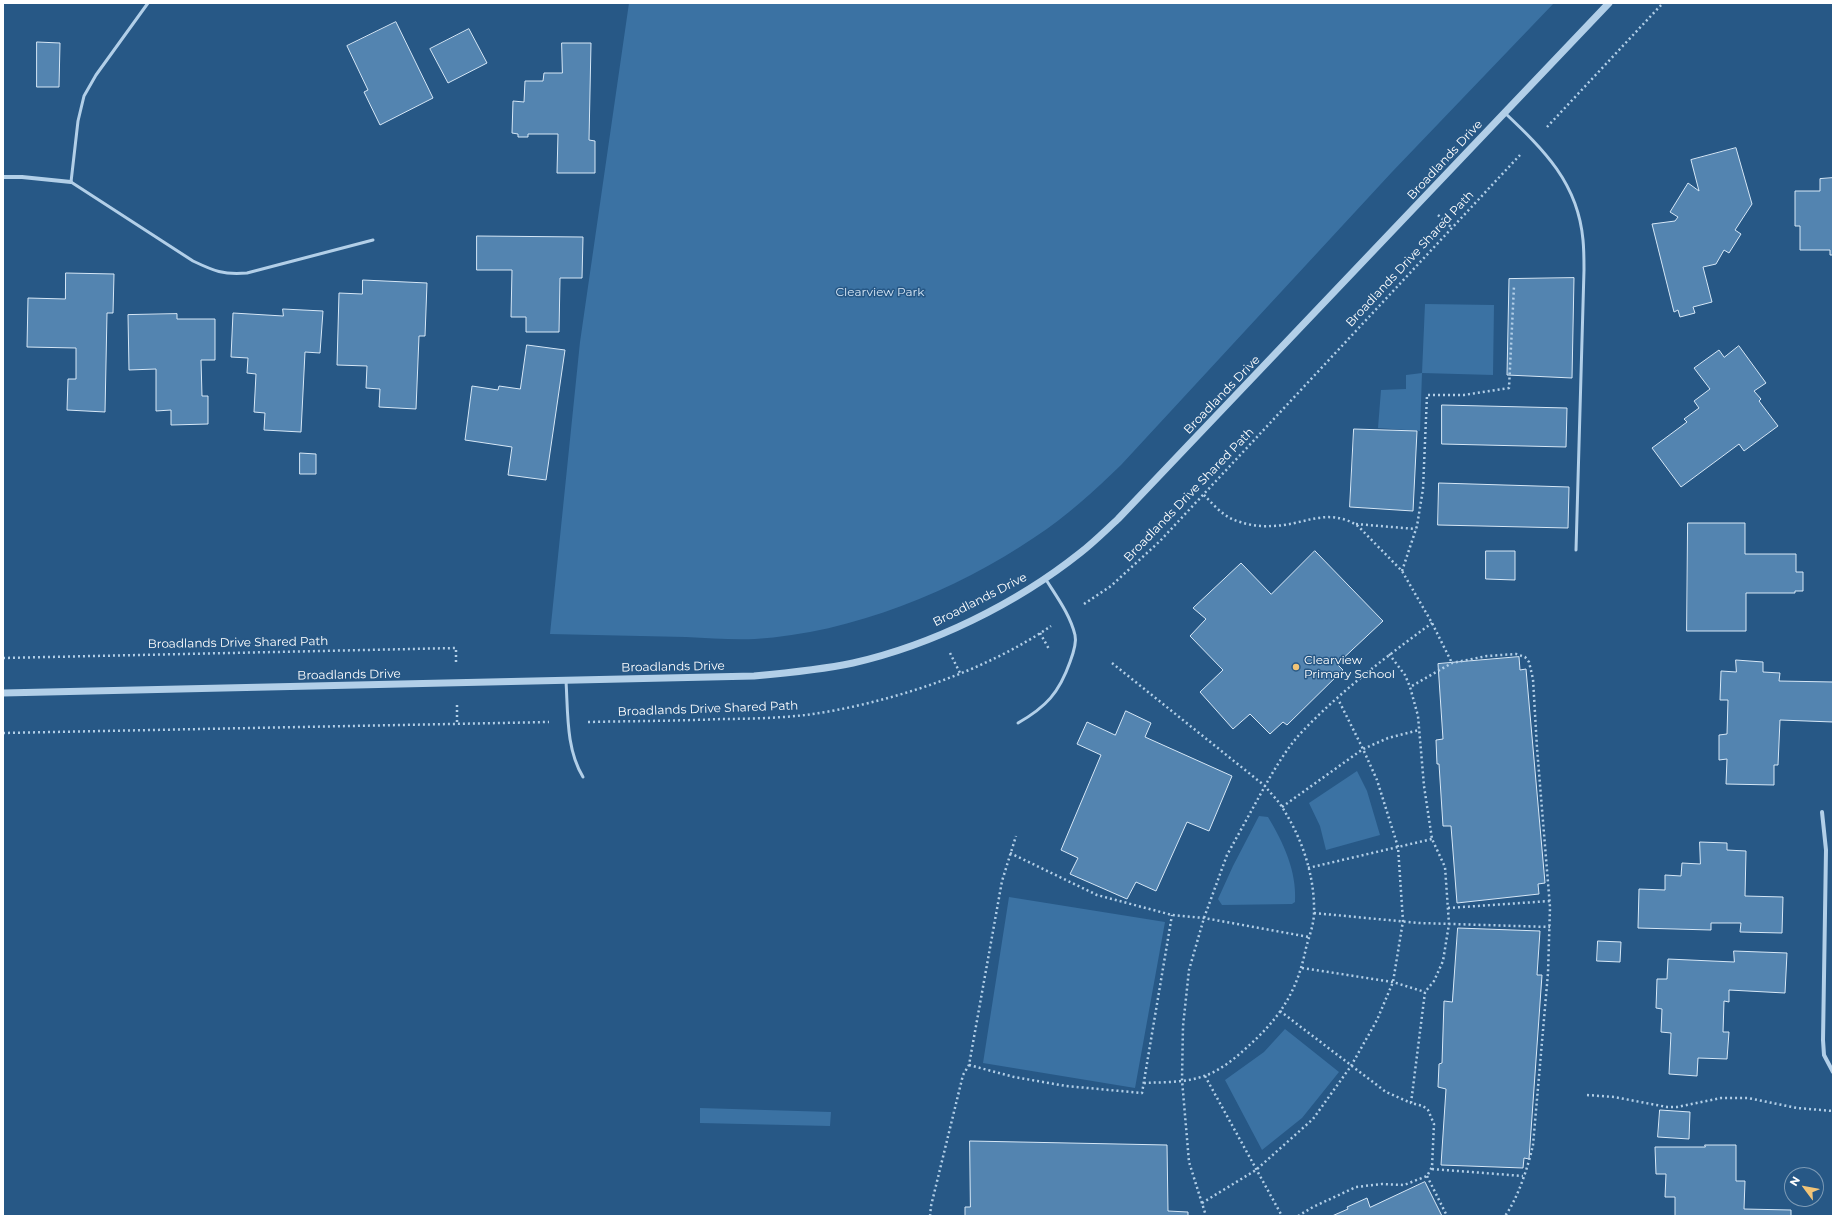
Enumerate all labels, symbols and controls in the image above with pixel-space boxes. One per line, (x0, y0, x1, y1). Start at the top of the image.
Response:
street label: Broadlands Drive (1404, 117, 1486, 203)
street label: Broadlands Drive Shared Path (1343, 188, 1477, 330)
park label: Clearview Park (836, 285, 924, 299)
street label: Broadlands Drive (1181, 353, 1263, 437)
street label: Broadlands Drive Shared Path (1121, 425, 1257, 565)
street label: Broadlands Drive (931, 570, 1029, 630)
street label: Broadlands Drive Shared Path (147, 634, 329, 652)
place label: Clearview Primary School (1304, 653, 1395, 681)
street label: Broadlands Drive (621, 659, 725, 675)
marker: Clearview Primary School (1291, 662, 1301, 672)
street label: Broadlands Drive (297, 667, 401, 683)
street label: Broadlands Drive Shared Path (617, 699, 799, 719)
north arrow (1784, 1167, 1824, 1207)
text: N (1786, 1174, 1803, 1189)

